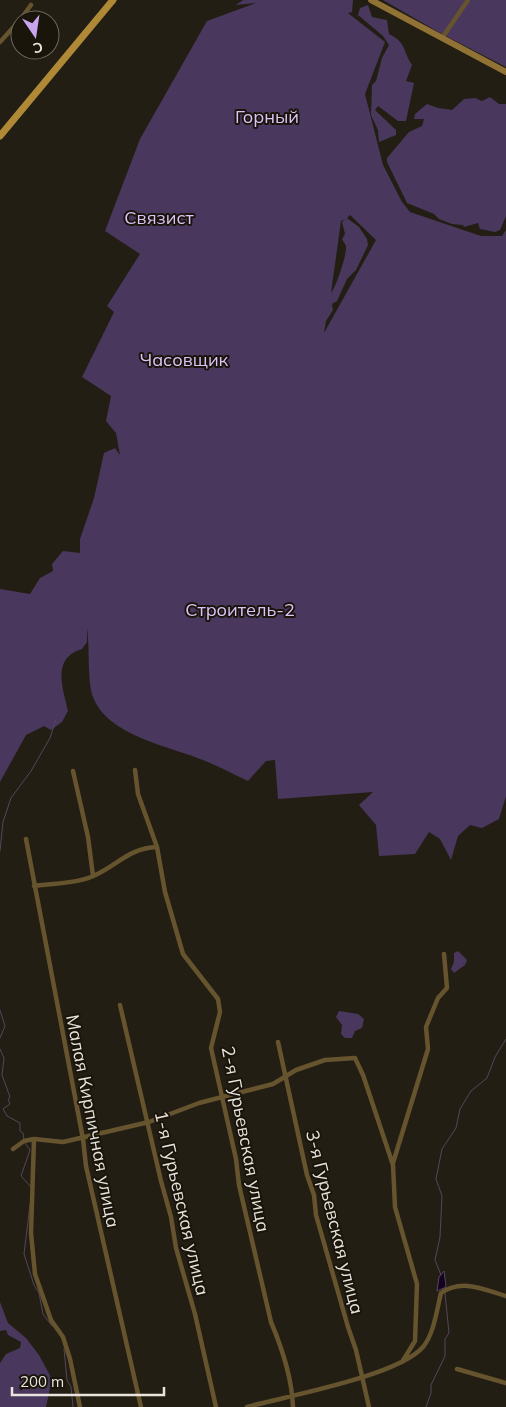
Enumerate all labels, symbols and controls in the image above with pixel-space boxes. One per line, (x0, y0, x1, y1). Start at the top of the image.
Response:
north arrow (10, 10, 60, 60)
text: С (31, 38, 45, 58)
park label: Горный (235, 105, 299, 128)
park label: Связист (124, 206, 194, 229)
park label: Часовщик (140, 348, 229, 371)
park label: Строитель-2 (185, 598, 295, 621)
street label: Малая Кирпичная улица (61, 1013, 125, 1229)
street label: 2-я Гурьевская улица (217, 1044, 275, 1234)
street label: 1-я Гурьевская улица (150, 1108, 214, 1298)
street label: 3-я Гурьевская улица (301, 1128, 369, 1316)
scale bar (12, 1364, 165, 1396)
text: 200 m (20, 1372, 64, 1391)

